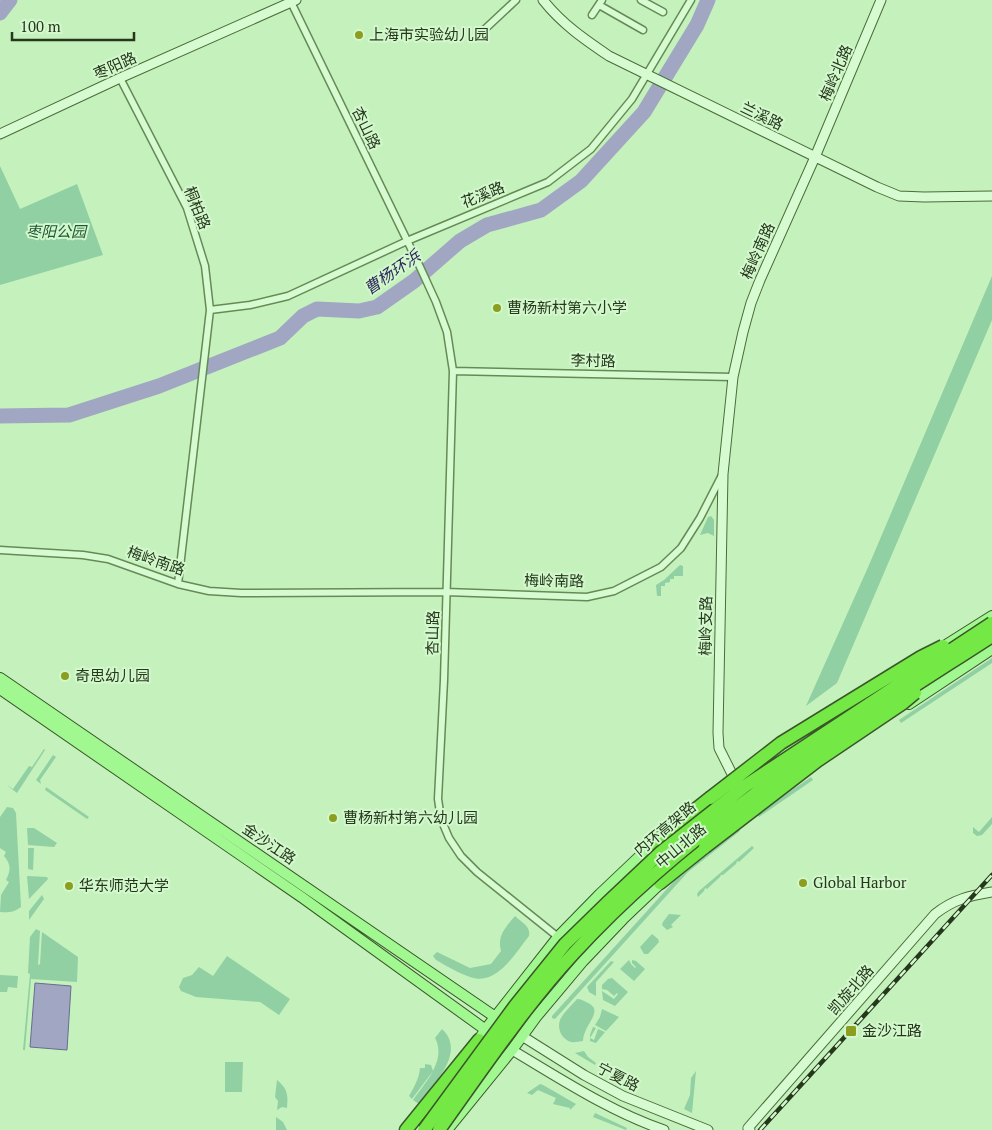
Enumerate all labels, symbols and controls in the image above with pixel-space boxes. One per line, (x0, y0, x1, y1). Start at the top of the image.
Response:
scale bar (12, 10, 135, 42)
text: 100 m (20, 16, 61, 36)
place label: 上海市实验幼儿园 (369, 24, 489, 44)
marker: 上海市实验幼儿园 (353, 29, 365, 41)
street label: 梅岭北路 (814, 41, 856, 104)
street label: 枣阳路 (90, 47, 139, 83)
street label: 兰溪路 (738, 96, 787, 134)
street label: 杏山路 (348, 103, 386, 152)
street label: 花溪路 (458, 176, 507, 212)
street label: 桐柏路 (180, 183, 216, 232)
street label: 梅岭南路 (736, 219, 778, 282)
park label: 枣阳公园 (26, 221, 88, 241)
water label: 曹杨环浜 (359, 243, 426, 299)
place label: 曹杨新村第六小学 (507, 297, 627, 317)
marker: 曹杨新村第六小学 (491, 302, 503, 314)
street label: 李村路 (570, 350, 616, 370)
street label: 梅岭南路 (125, 541, 188, 579)
street label: 梅岭南路 (524, 569, 584, 591)
street label: 梅岭支路 (694, 596, 716, 656)
street label: 杏山路 (422, 610, 442, 656)
place label: 奇思幼儿园 (75, 665, 150, 685)
marker: 奇思幼儿园 (59, 670, 71, 682)
street label: 内环高架路 (629, 796, 700, 860)
place label: 曹杨新村第六幼儿园 (343, 807, 478, 827)
marker: 曹杨新村第六幼儿园 (327, 812, 339, 824)
street label: 金沙江路 (239, 818, 300, 868)
street label: 中山北路 (651, 818, 710, 872)
place label: Global Harbor (813, 872, 907, 892)
place label: 华东师范大学 (79, 875, 169, 895)
marker: Global Harbor (797, 877, 809, 889)
marker: 华东师范大学 (63, 880, 75, 892)
street label: 凯旋北路 (823, 960, 877, 1019)
place label: 金沙江路 (862, 1020, 922, 1040)
marker: 金沙江路 (844, 1024, 858, 1038)
street label: 宁夏路 (594, 1057, 643, 1095)

